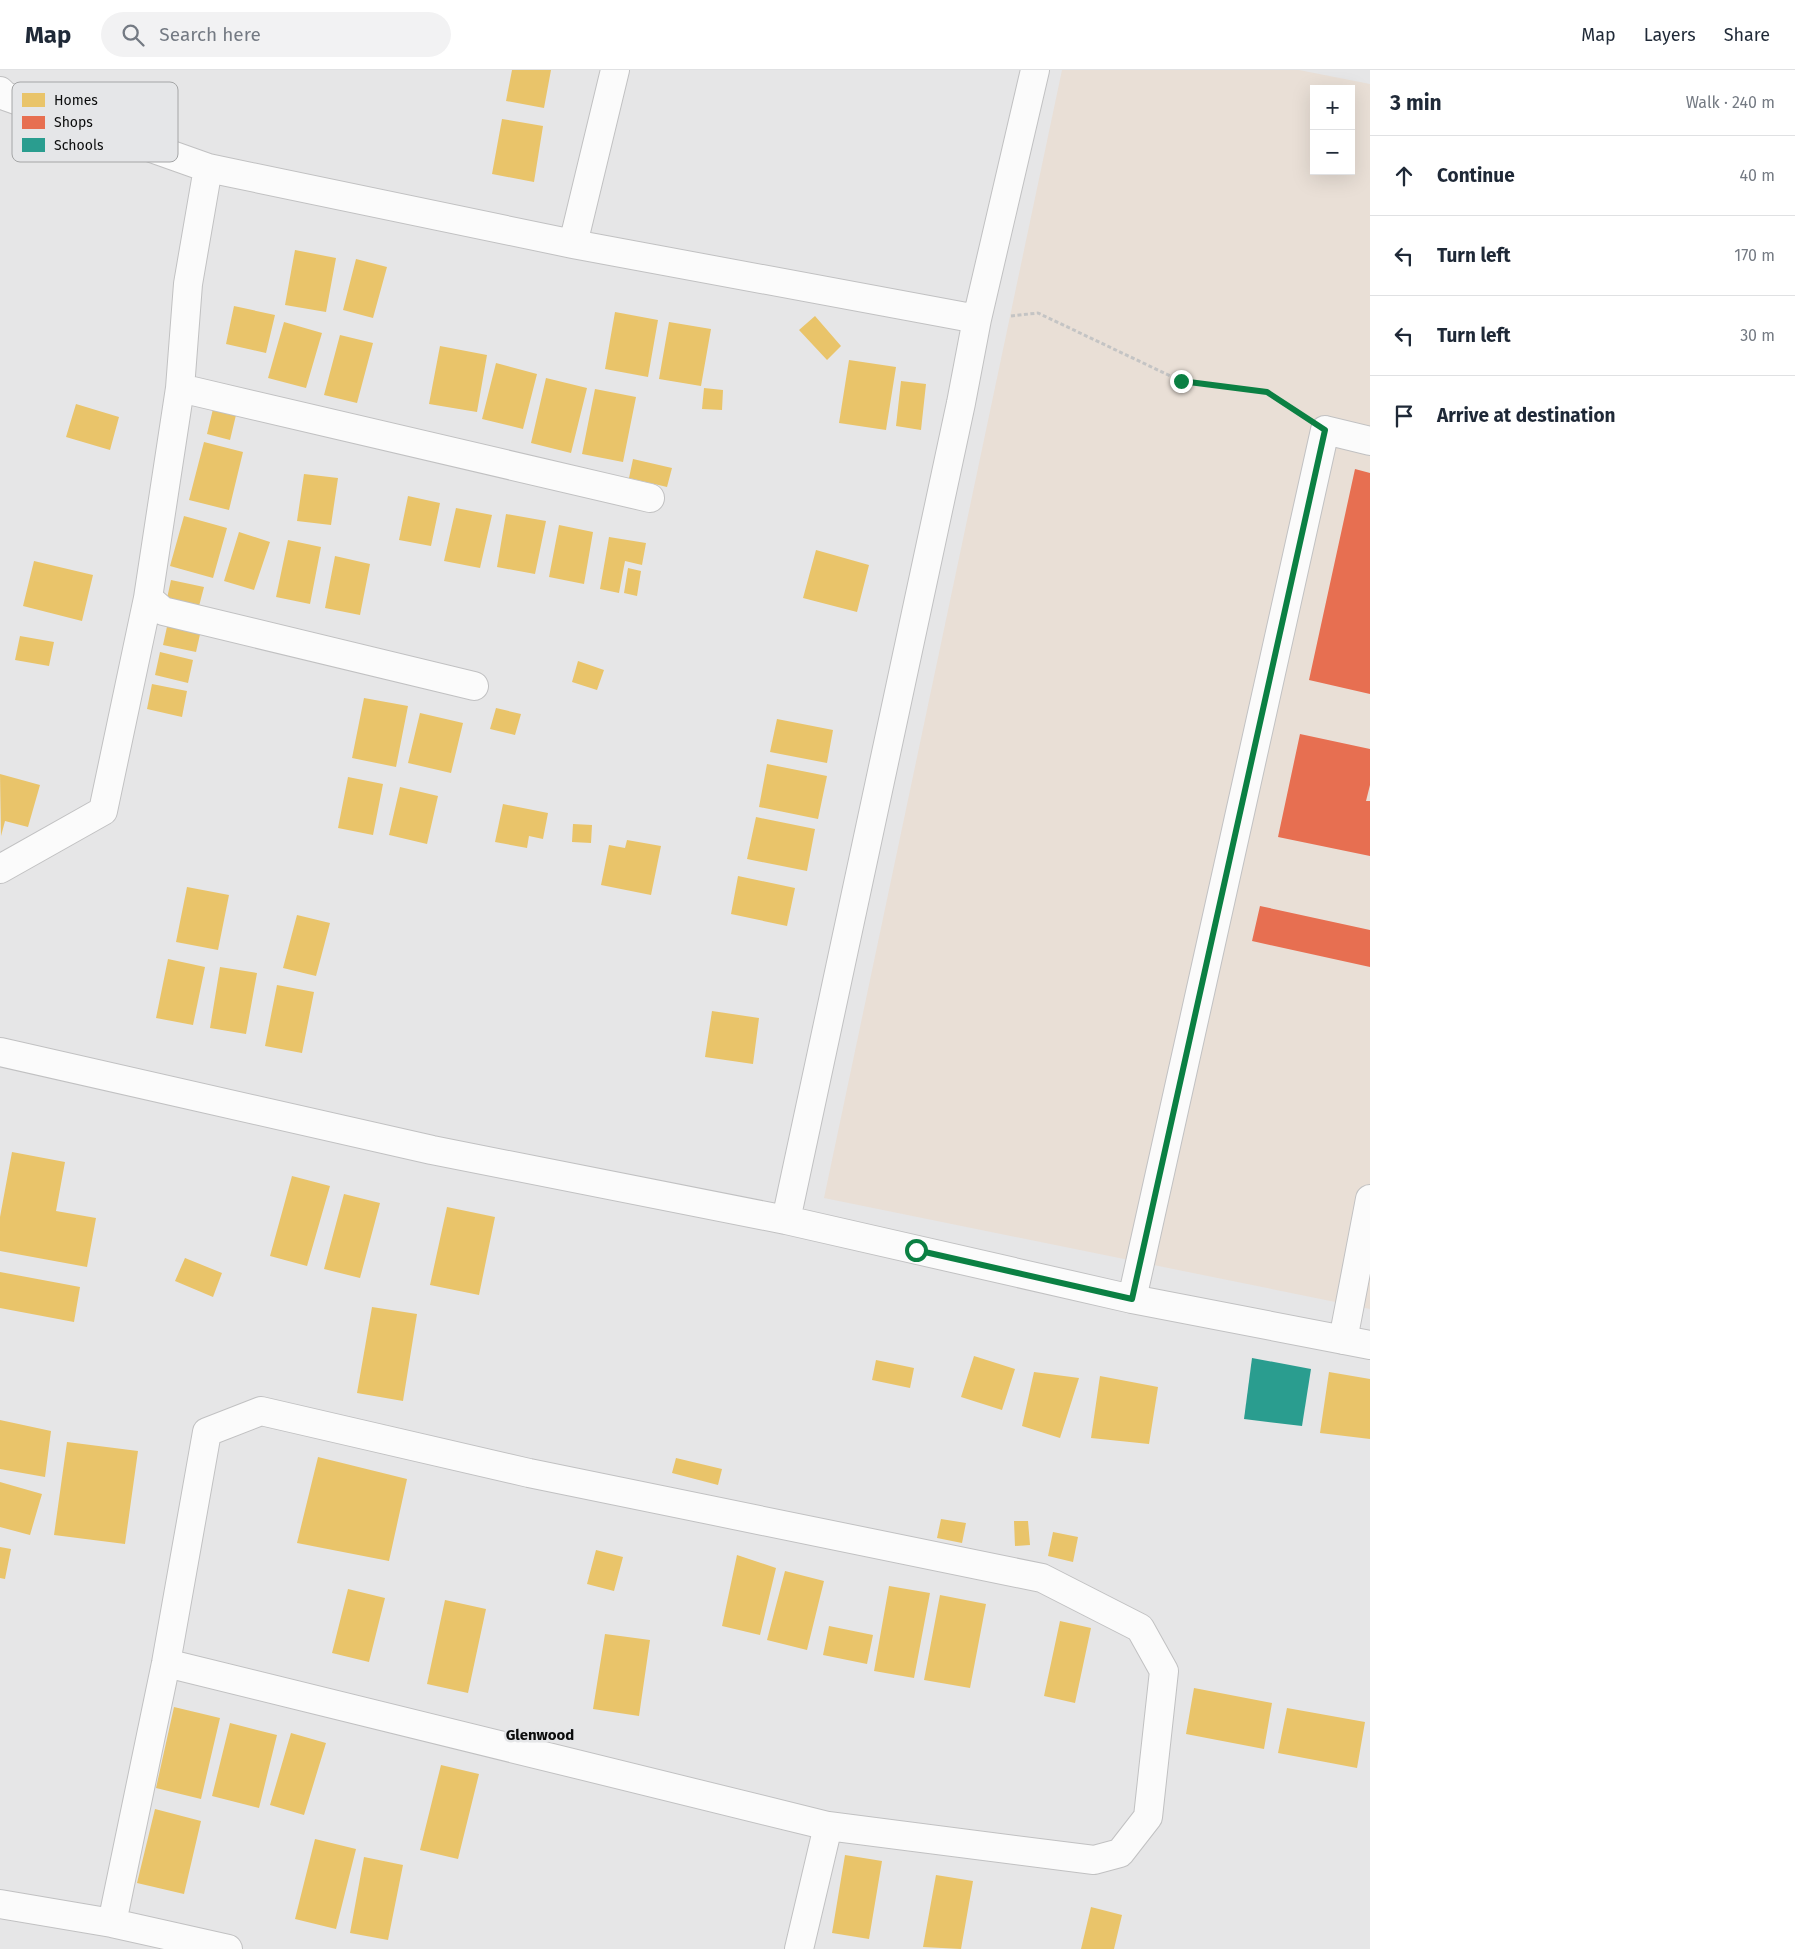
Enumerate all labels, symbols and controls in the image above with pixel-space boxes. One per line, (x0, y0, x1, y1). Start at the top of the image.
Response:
search box (101, 12, 451, 57)
text: Map (25, 21, 71, 49)
icon: search (119, 21, 147, 49)
text: Search here (159, 23, 261, 46)
text: Map (1581, 24, 1616, 46)
text: Layers (1644, 24, 1696, 46)
text: Share (1724, 24, 1770, 46)
legend (12, 82, 178, 162)
map controls (1310, 85, 1355, 175)
button: + (1310, 85, 1355, 130)
text: 3 min (1390, 90, 1442, 116)
text: Homes (54, 92, 98, 109)
text: Walk · 240 m (1686, 93, 1775, 112)
text: Shops (54, 114, 93, 131)
button: − (1310, 130, 1355, 175)
text: Schools (54, 137, 104, 154)
icon: ahead (1390, 162, 1418, 190)
text: Continue (1437, 164, 1515, 187)
text: 40 m (1740, 166, 1775, 185)
icon: left (1390, 242, 1418, 270)
text: Turn left (1437, 244, 1511, 267)
text: 170 m (1734, 246, 1775, 265)
icon: left (1390, 322, 1418, 350)
text: Turn left (1437, 324, 1511, 347)
text: 30 m (1740, 326, 1775, 345)
route end (1170, 370, 1193, 393)
icon: arrive (1390, 402, 1418, 430)
text: Arrive at destination (1437, 404, 1616, 427)
route start (905, 1239, 928, 1262)
district label: Glenwood (506, 1726, 574, 1744)

